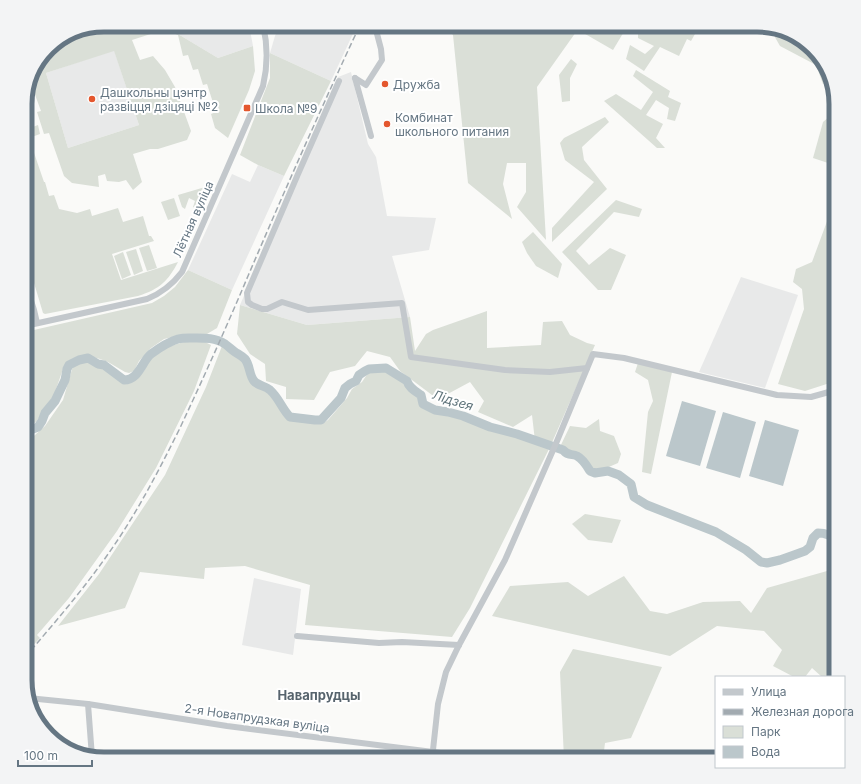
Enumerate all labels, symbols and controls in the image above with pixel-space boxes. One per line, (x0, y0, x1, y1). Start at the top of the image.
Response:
place label: Дружба (393, 77, 440, 92)
marker: Дружба (380, 79, 390, 89)
place label: Дашкольны цэнтр развіцця дзіцяці №2 (100, 85, 218, 114)
marker: Дашкольны цэнтр развіцця дзіцяці №2 (87, 94, 97, 104)
place label: Школа №9 (255, 101, 317, 116)
marker: Школа №9 (242, 103, 252, 113)
place label: Комбинат школьного питания (395, 110, 509, 139)
marker: Комбинат школьного питания (382, 119, 392, 129)
street label: Лётная вуліца (169, 178, 217, 260)
water label: Лідзея (431, 386, 475, 414)
legend (715, 676, 845, 768)
text: Улица (751, 684, 786, 699)
district label: Навапрудцы (277, 687, 361, 703)
street label: 2-я Новапрудзкая вуліца (184, 700, 330, 736)
text: Железная дорога (751, 704, 854, 719)
text: Парк (751, 724, 781, 739)
scale bar (18, 742, 92, 768)
text: Вода (751, 744, 780, 759)
text: 100 m (24, 748, 58, 763)

